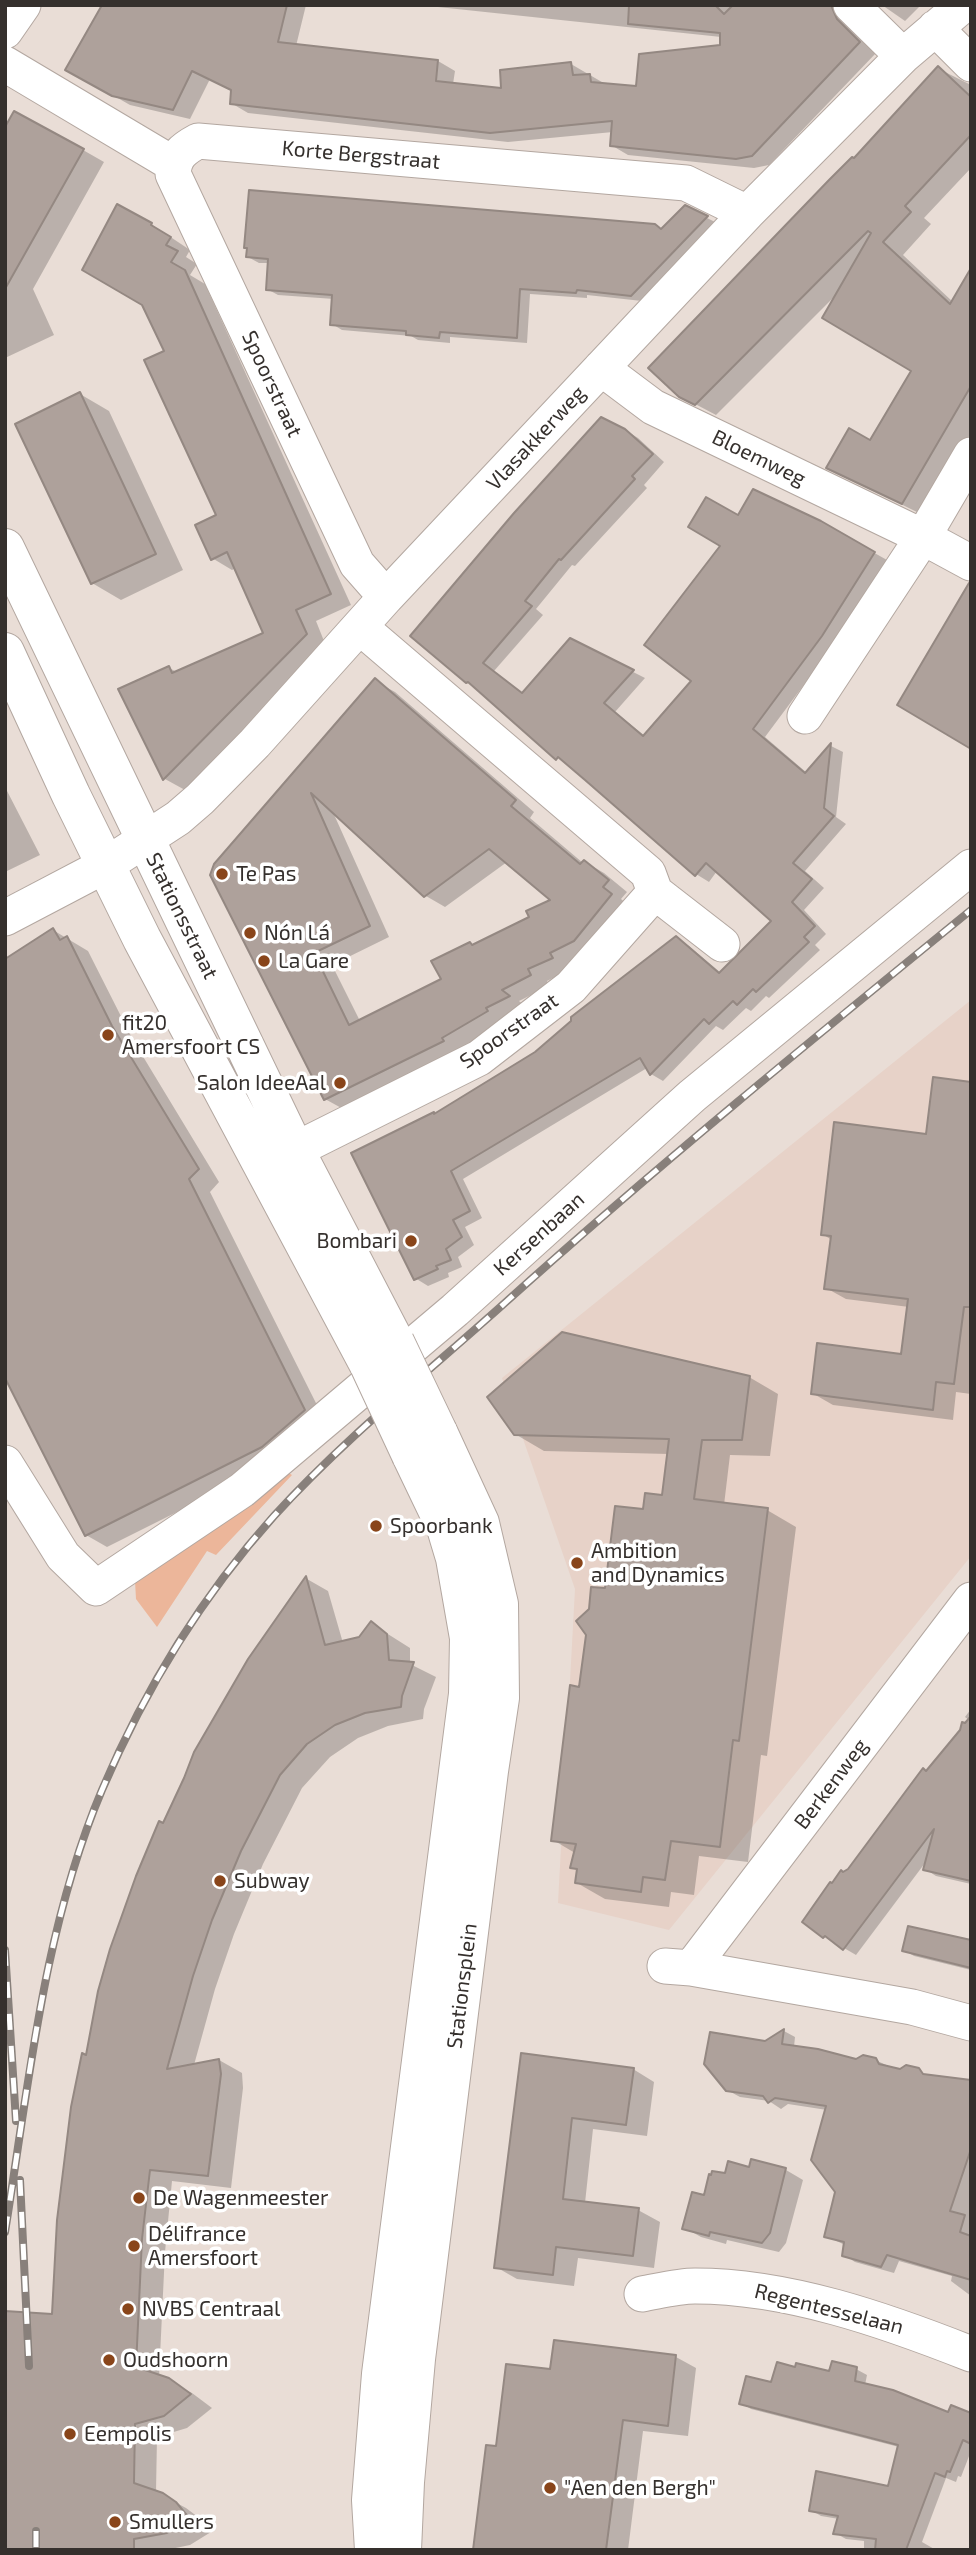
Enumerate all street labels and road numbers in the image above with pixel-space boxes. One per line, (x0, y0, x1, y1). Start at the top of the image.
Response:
street label: Korte Bergstraat (281, 136, 441, 174)
street label: Spoorstraat (236, 327, 308, 441)
street label: Vlasakkerweg (481, 380, 591, 496)
street label: Bloemweg (708, 425, 810, 491)
street label: Stationsstraat (141, 849, 223, 983)
street label: Spoorstraat (455, 988, 563, 1074)
street label: Kersenbaan (489, 1187, 589, 1281)
street label: Berkenweg (789, 1734, 873, 1834)
street label: Stationsplein (442, 1922, 482, 2050)
street label: Regentesselaan (752, 2278, 906, 2340)

